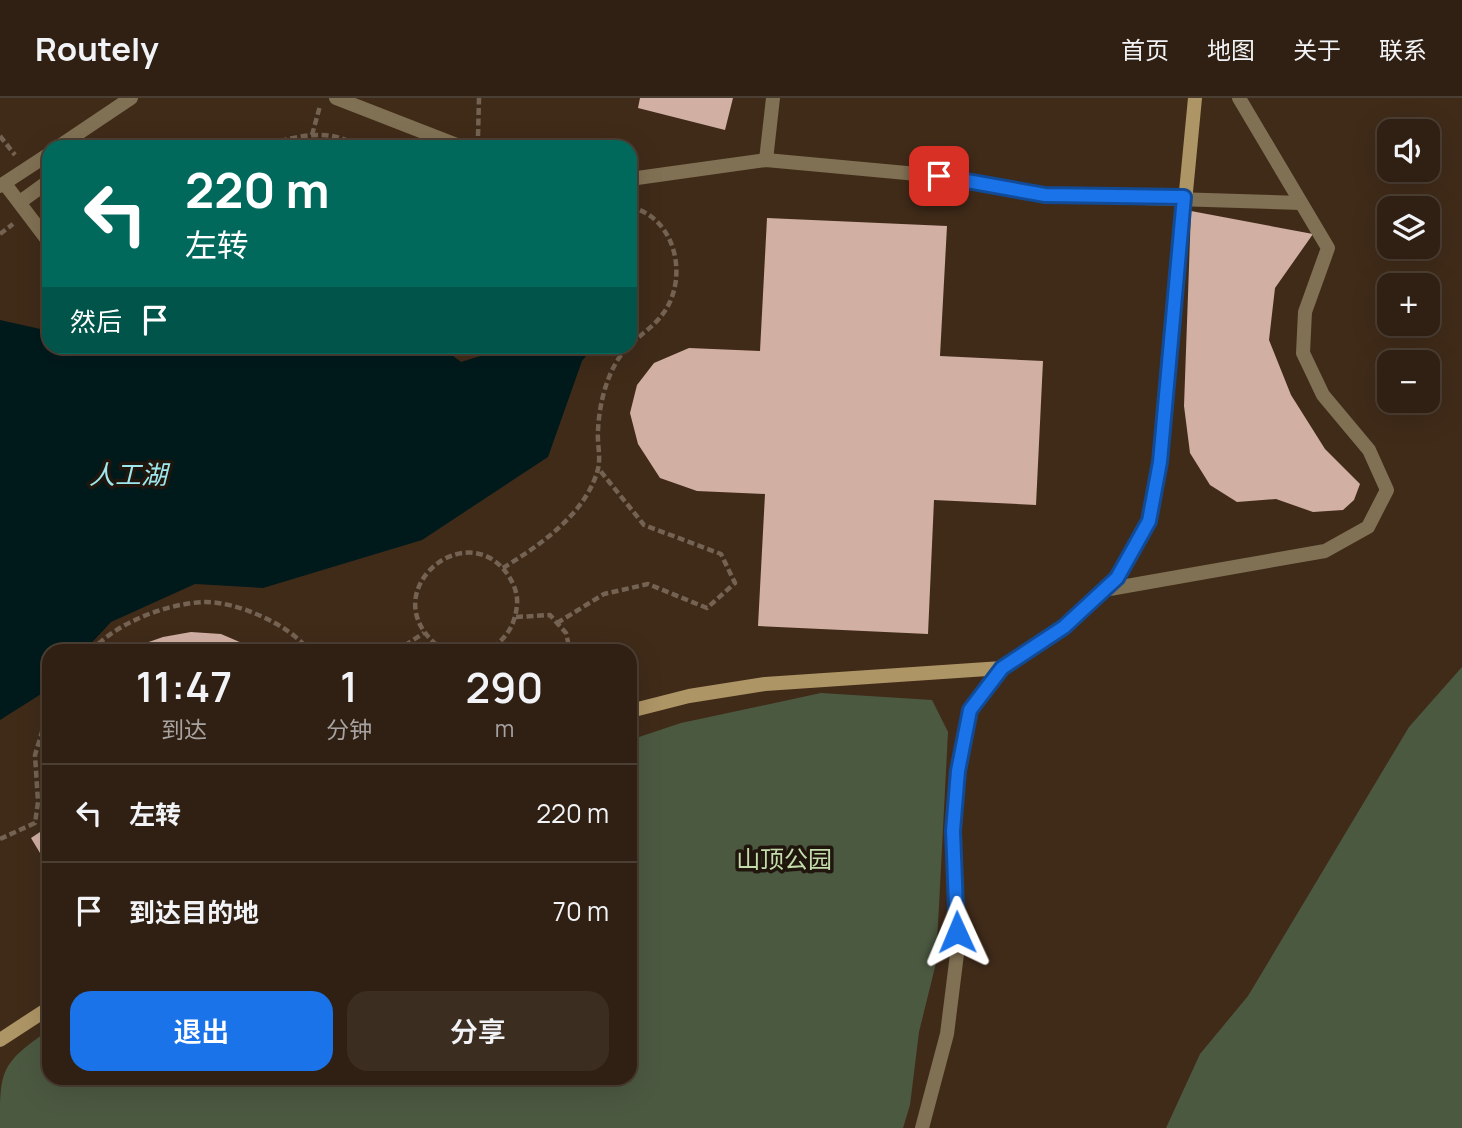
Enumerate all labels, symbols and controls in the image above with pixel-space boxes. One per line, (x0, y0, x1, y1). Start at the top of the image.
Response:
text: Routely (35, 26, 159, 71)
text: 首页 (1121, 33, 1169, 66)
text: 地图 (1207, 33, 1255, 66)
text: 关于 (1293, 33, 1341, 66)
text: 联系 (1379, 33, 1427, 66)
map controls (1377, 119, 1440, 413)
button: sound (1377, 119, 1440, 182)
pin (909, 146, 969, 206)
text: 220 m (185, 156, 329, 223)
icon: arrive (920, 157, 958, 195)
icon: left (70, 168, 161, 259)
button: layers (1377, 196, 1440, 259)
text: 左转 (185, 223, 249, 267)
button: + (1377, 273, 1440, 336)
icon: arrive (136, 301, 174, 339)
text: 然后 (70, 303, 122, 339)
button: − (1377, 350, 1440, 413)
water label: 人工湖 (89, 456, 171, 492)
text: 11:47 (136, 657, 232, 715)
text: 1 (340, 657, 358, 715)
text: 290 (466, 658, 543, 716)
text: m (495, 712, 514, 744)
text: 到达 (161, 713, 207, 745)
text: 分钟 (326, 713, 372, 745)
icon: left (70, 794, 108, 832)
text: 220 m (536, 795, 609, 831)
text: 左转 (129, 796, 181, 832)
park label: 山顶公园 (736, 842, 832, 875)
icon: arrive (70, 892, 108, 930)
text: 70 m (553, 893, 609, 929)
text: 到达目的地 (129, 894, 259, 930)
position arrow (920, 895, 994, 969)
button: 退出 (70, 991, 333, 1071)
button: 分享 (347, 991, 609, 1071)

